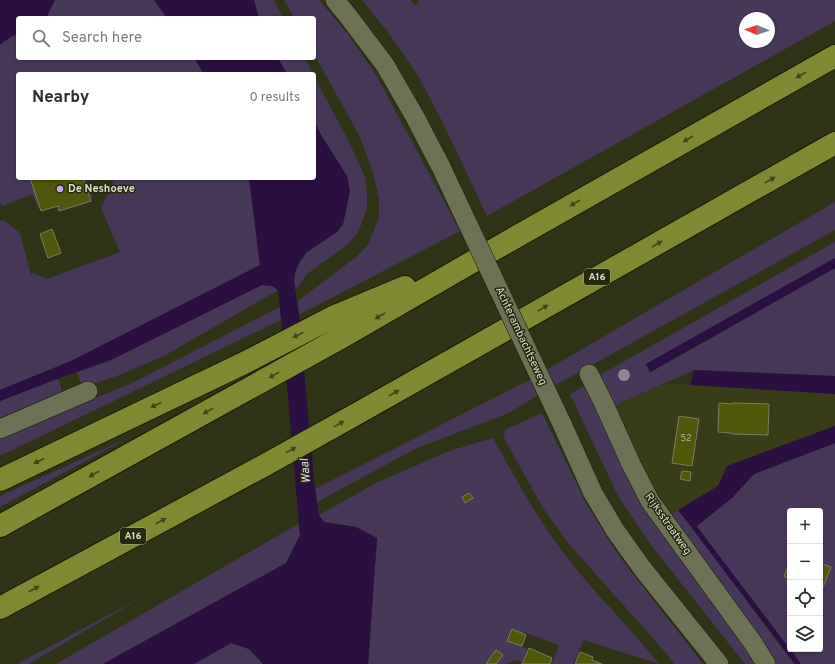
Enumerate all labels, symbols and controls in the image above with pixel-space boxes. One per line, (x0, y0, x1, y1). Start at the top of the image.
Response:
north arrow (739, 12, 775, 48)
search box (16, 16, 316, 60)
icon: search (30, 27, 52, 49)
text: Search here (62, 29, 142, 48)
one-way arrow (795, 71, 807, 78)
text: Nearby (32, 87, 89, 109)
text: 0 results (249, 90, 300, 106)
one-way arrow (682, 136, 694, 143)
one-way arrow (764, 176, 775, 183)
place label: De Neshoeve (68, 182, 135, 196)
marker: De Neshoeve (55, 184, 65, 194)
one-way arrow (569, 200, 581, 207)
one-way arrow (651, 240, 662, 247)
road number: A16 (584, 269, 610, 285)
street label: Achterambachtseweg (492, 285, 550, 387)
one-way arrow (538, 304, 549, 311)
one-way arrow (374, 312, 385, 319)
one-way arrow (292, 332, 304, 338)
one-way arrow (268, 372, 280, 378)
one-way arrow (388, 389, 400, 396)
one-way arrow (151, 402, 162, 408)
one-way arrow (202, 408, 214, 415)
one-way arrow (333, 420, 345, 427)
house number: 52 (680, 433, 692, 444)
one-way arrow (285, 447, 297, 453)
water label: Waal (297, 457, 315, 484)
one-way arrow (33, 458, 45, 464)
one-way arrow (88, 471, 100, 477)
street label: Rijksstraatweg (642, 490, 694, 558)
map controls (787, 508, 823, 652)
button: + (787, 508, 823, 544)
one-way arrow (155, 518, 167, 524)
road number: A16 (120, 528, 146, 544)
button: − (787, 544, 823, 580)
button: locate (787, 580, 823, 616)
one-way arrow (28, 586, 40, 593)
button: layers (787, 616, 823, 652)

